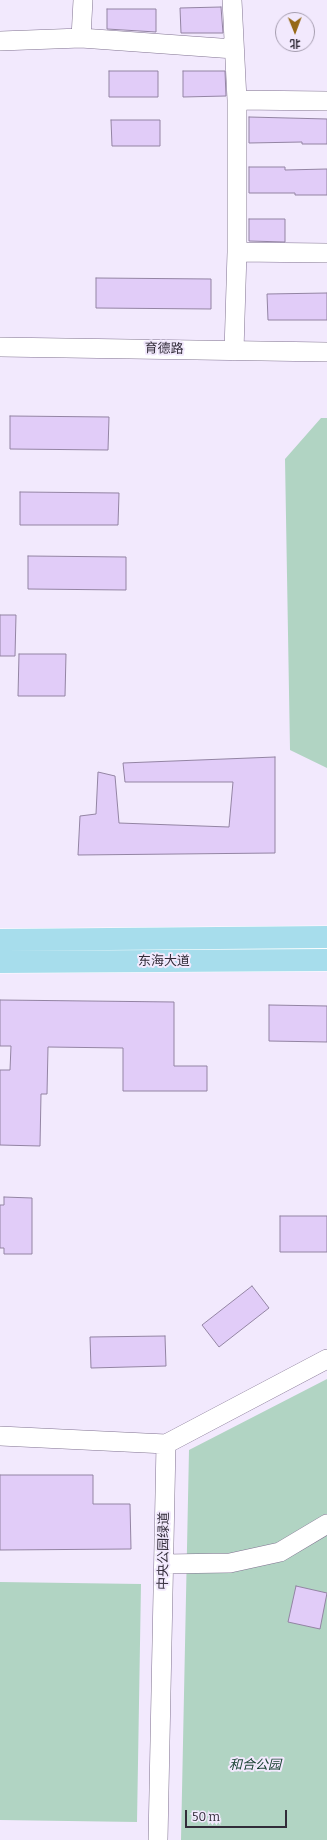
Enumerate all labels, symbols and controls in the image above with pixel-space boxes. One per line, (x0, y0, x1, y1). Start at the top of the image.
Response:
north arrow (275, 12, 315, 52)
text: 北 (290, 37, 301, 50)
street label: 育德路 (144, 341, 184, 357)
street label: 东海大道 (138, 953, 190, 969)
street label: 中央公园绿道 (156, 1512, 172, 1590)
park label: 和合公园 (229, 1757, 281, 1773)
scale bar (187, 1802, 289, 1828)
text: 50 m (192, 1810, 220, 1824)

